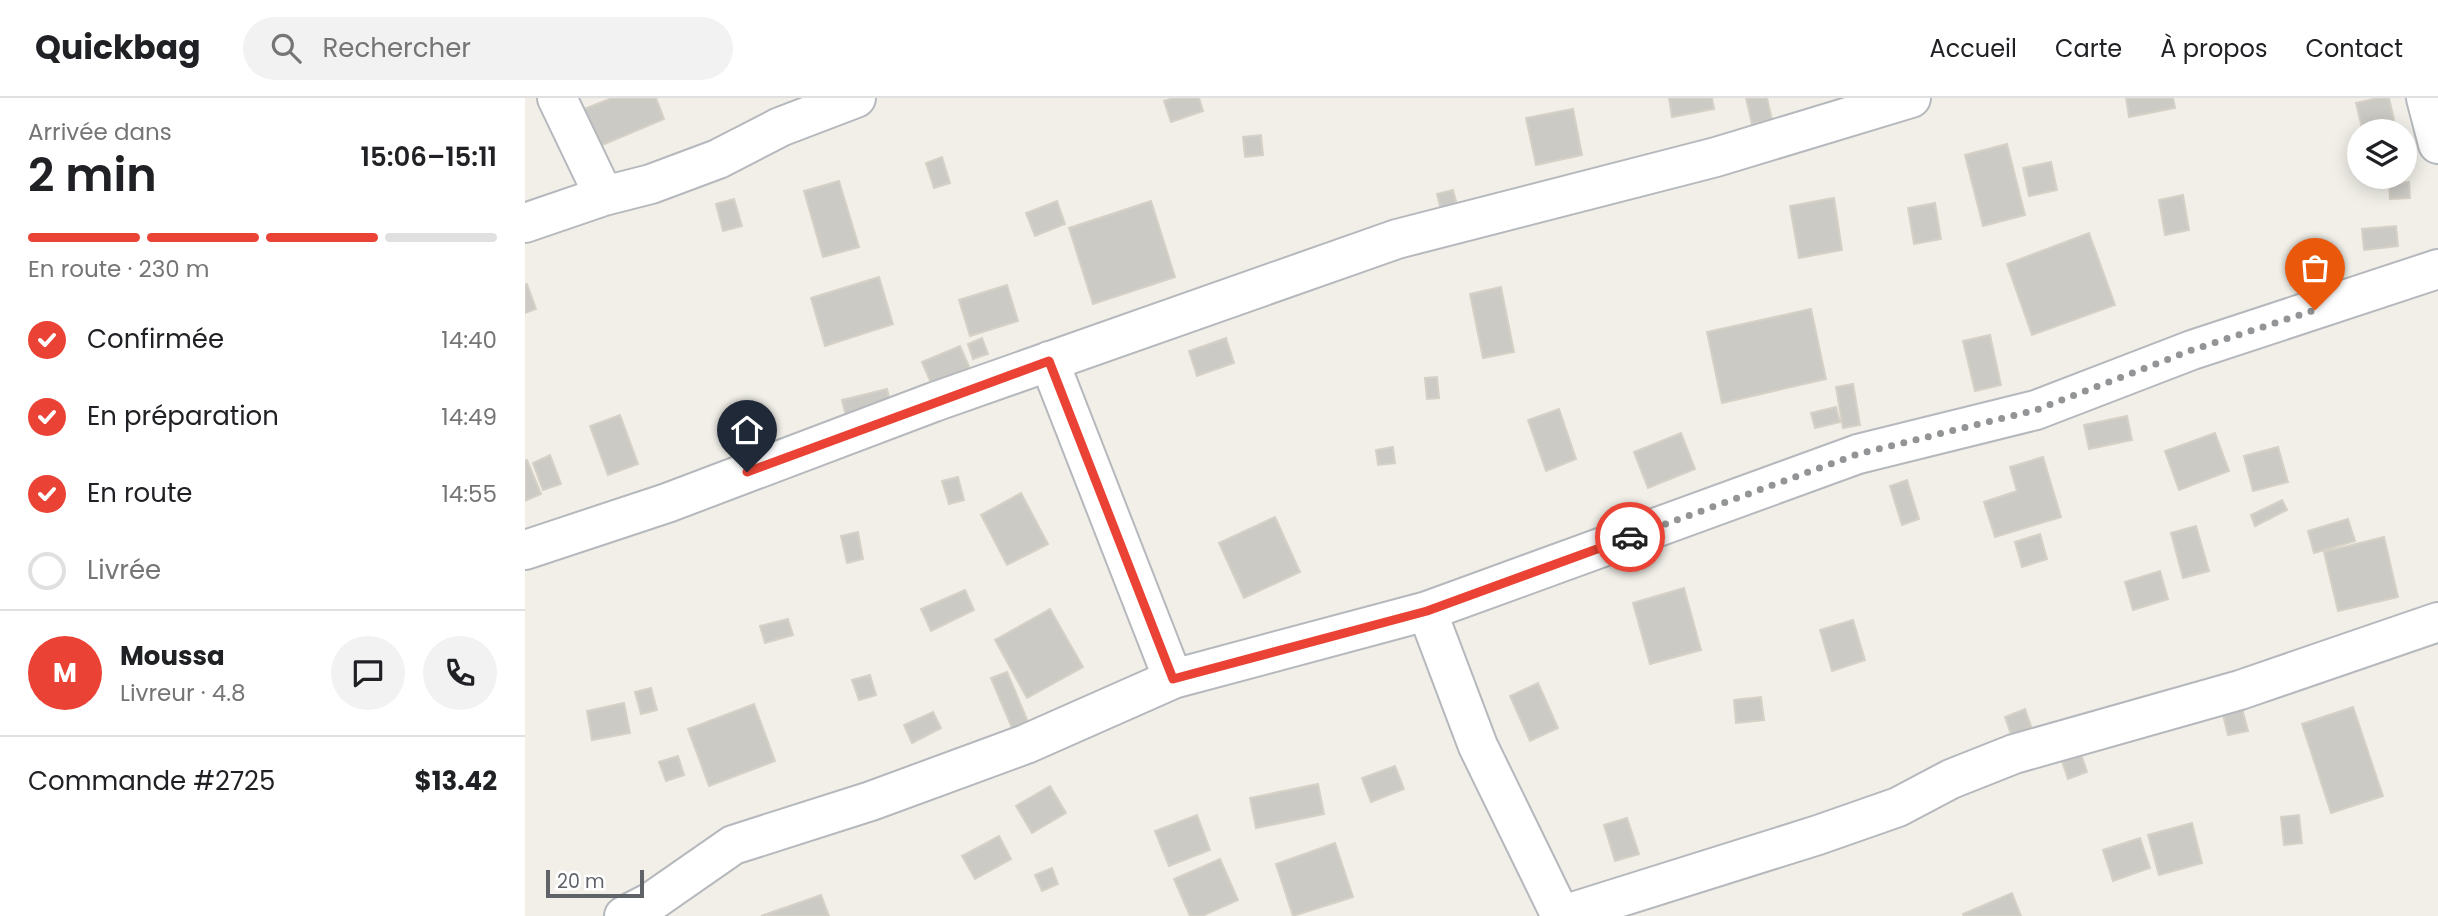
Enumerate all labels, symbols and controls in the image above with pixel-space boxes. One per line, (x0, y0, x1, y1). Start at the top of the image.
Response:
search box (243, 17, 733, 80)
text: Quickbag (35, 24, 201, 71)
icon: search (267, 29, 305, 67)
text: Rechercher (323, 30, 471, 66)
text: Accueil (1930, 32, 2017, 65)
text: Carte (2055, 32, 2122, 65)
text: À propos (2160, 32, 2267, 65)
text: Contact (2305, 32, 2403, 65)
text: Arrivée dans (28, 116, 172, 148)
map controls (2347, 119, 2417, 189)
button: layers (2347, 119, 2417, 189)
text: 15:06–15:11 (360, 139, 497, 175)
text: 2 min (28, 143, 157, 207)
pin (2285, 238, 2345, 310)
icon: bag (2296, 249, 2334, 287)
text: En route · 230 m (28, 253, 210, 285)
icon: check (28, 321, 66, 359)
text: Confirmée (87, 321, 224, 357)
text: 14:40 (441, 324, 497, 356)
icon: check (28, 398, 66, 436)
text: En préparation (87, 398, 279, 434)
pin (717, 400, 777, 472)
text: 14:49 (441, 401, 497, 433)
icon: home (728, 411, 766, 449)
icon: check (28, 475, 66, 513)
text: En route (87, 475, 192, 511)
text: 14:55 (441, 478, 497, 510)
courier (1595, 502, 1665, 572)
icon: car (1611, 518, 1649, 556)
text: Livrée (87, 552, 161, 588)
button: chat (331, 636, 405, 710)
button: phone (423, 636, 497, 710)
text: Moussa (120, 638, 225, 674)
text: M (53, 655, 77, 691)
text: Livreur · 4.8 (120, 677, 246, 709)
text: Commande #2725 (28, 763, 275, 799)
text: $13.42 (415, 763, 497, 799)
scale bar (546, 867, 644, 899)
text: 20 m (557, 868, 605, 895)

